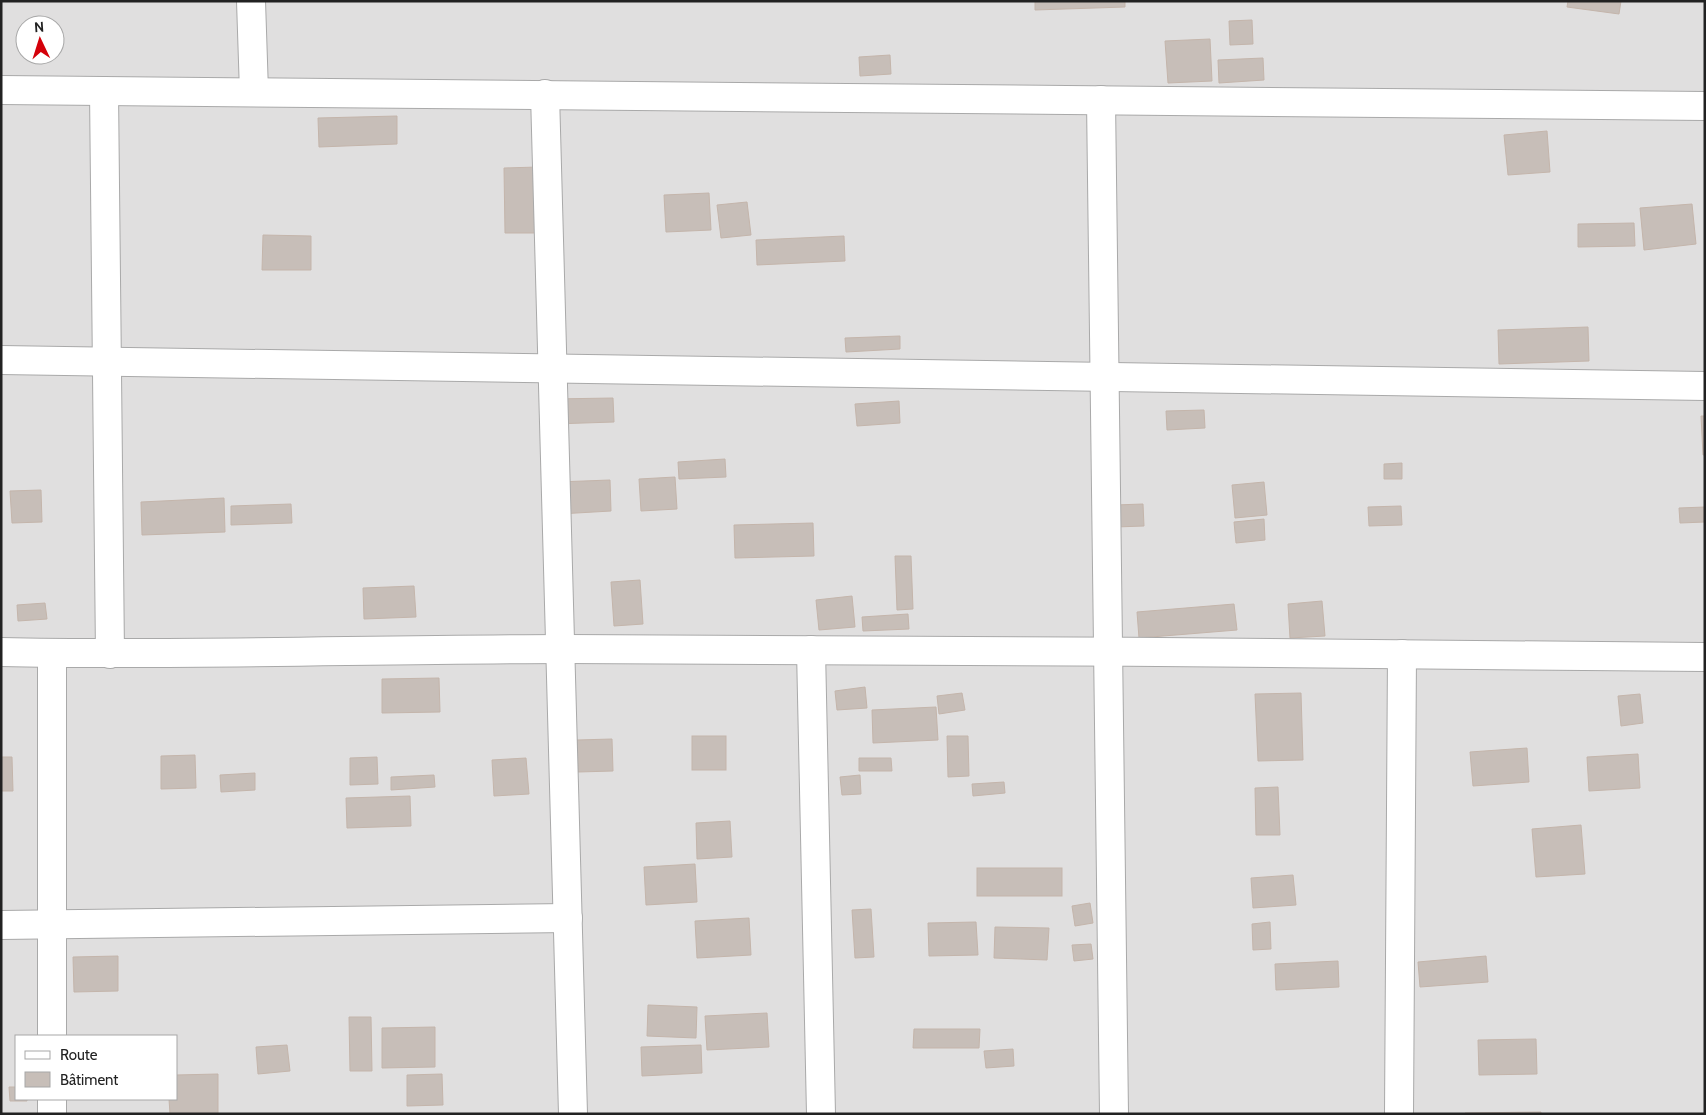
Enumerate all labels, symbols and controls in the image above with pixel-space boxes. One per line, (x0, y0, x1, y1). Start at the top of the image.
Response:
north arrow (15, 15, 65, 65)
text: N (34, 18, 45, 36)
legend (15, 1035, 178, 1100)
text: Route (60, 1046, 98, 1064)
text: Bâtiment (60, 1071, 118, 1089)

